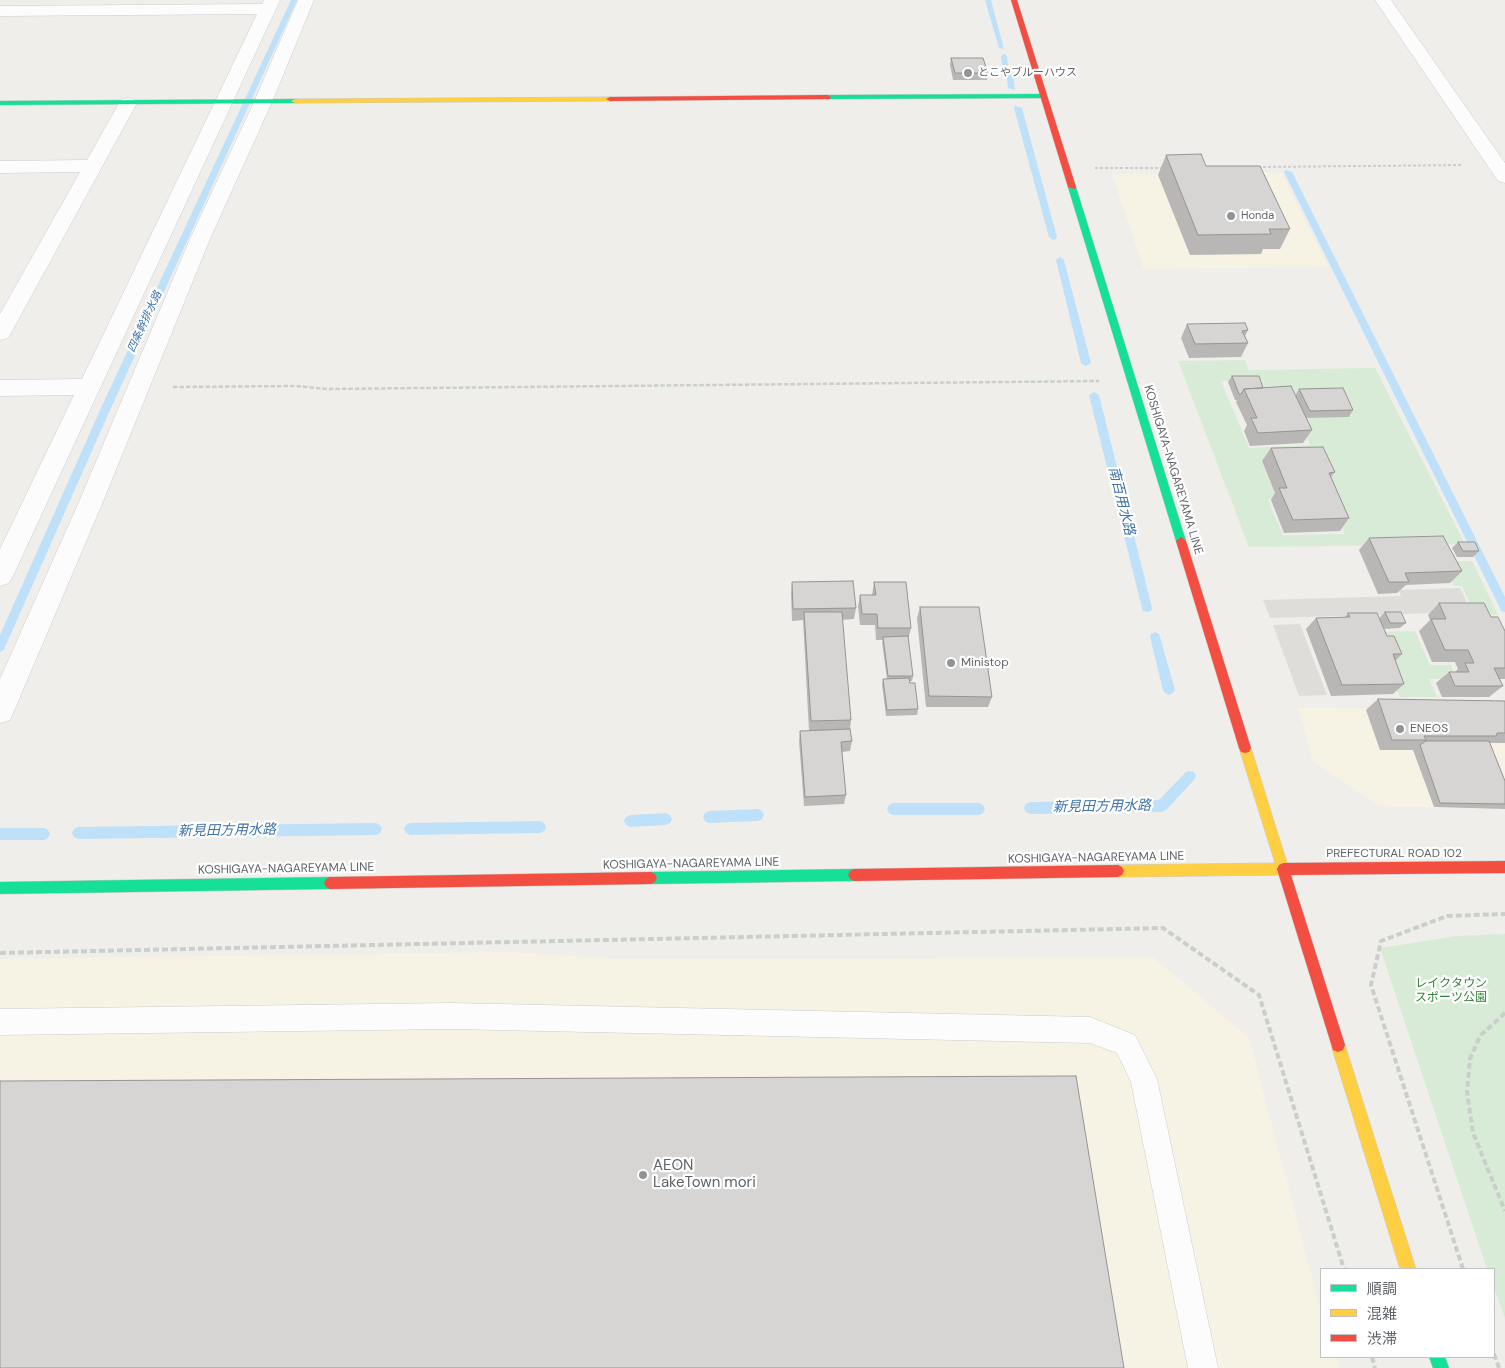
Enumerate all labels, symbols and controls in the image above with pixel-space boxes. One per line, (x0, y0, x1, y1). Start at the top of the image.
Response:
place label: とこやブルーハウス (978, 66, 1077, 80)
marker: とこやブルーハウス (962, 67, 974, 79)
place label: Honda (1241, 209, 1274, 223)
marker: Honda (1225, 210, 1237, 222)
water label: 四条幹排水路 (125, 289, 165, 355)
street label: KOSHIGAYA-NAGAREYAMA LINE (1140, 384, 1206, 556)
water label: 南百用水路 (1104, 465, 1138, 537)
place label: Ministop (961, 656, 1009, 670)
marker: Ministop (945, 657, 957, 669)
place label: ENEOS (1410, 722, 1448, 736)
marker: ENEOS (1394, 723, 1406, 735)
water label: 新見田方用水路 (1053, 798, 1151, 816)
water label: 新見田方用水路 (178, 822, 276, 840)
street label: PREFECTURAL ROAD 102 (1326, 847, 1462, 861)
street label: KOSHIGAYA-NAGAREYAMA LINE (1008, 849, 1184, 867)
street label: KOSHIGAYA-NAGAREYAMA LINE (603, 855, 779, 873)
street label: KOSHIGAYA-NAGAREYAMA LINE (198, 860, 374, 878)
park label: レイクタウン スポーツ公園 (1415, 977, 1487, 1005)
place label: AEON LakeTown mori (653, 1157, 756, 1192)
marker: AEON LakeTown mori (637, 1169, 649, 1181)
legend (1320, 1268, 1495, 1358)
text: 順調 (1367, 1279, 1397, 1299)
text: 混雑 (1367, 1304, 1397, 1324)
text: 渋滞 (1367, 1329, 1397, 1349)

